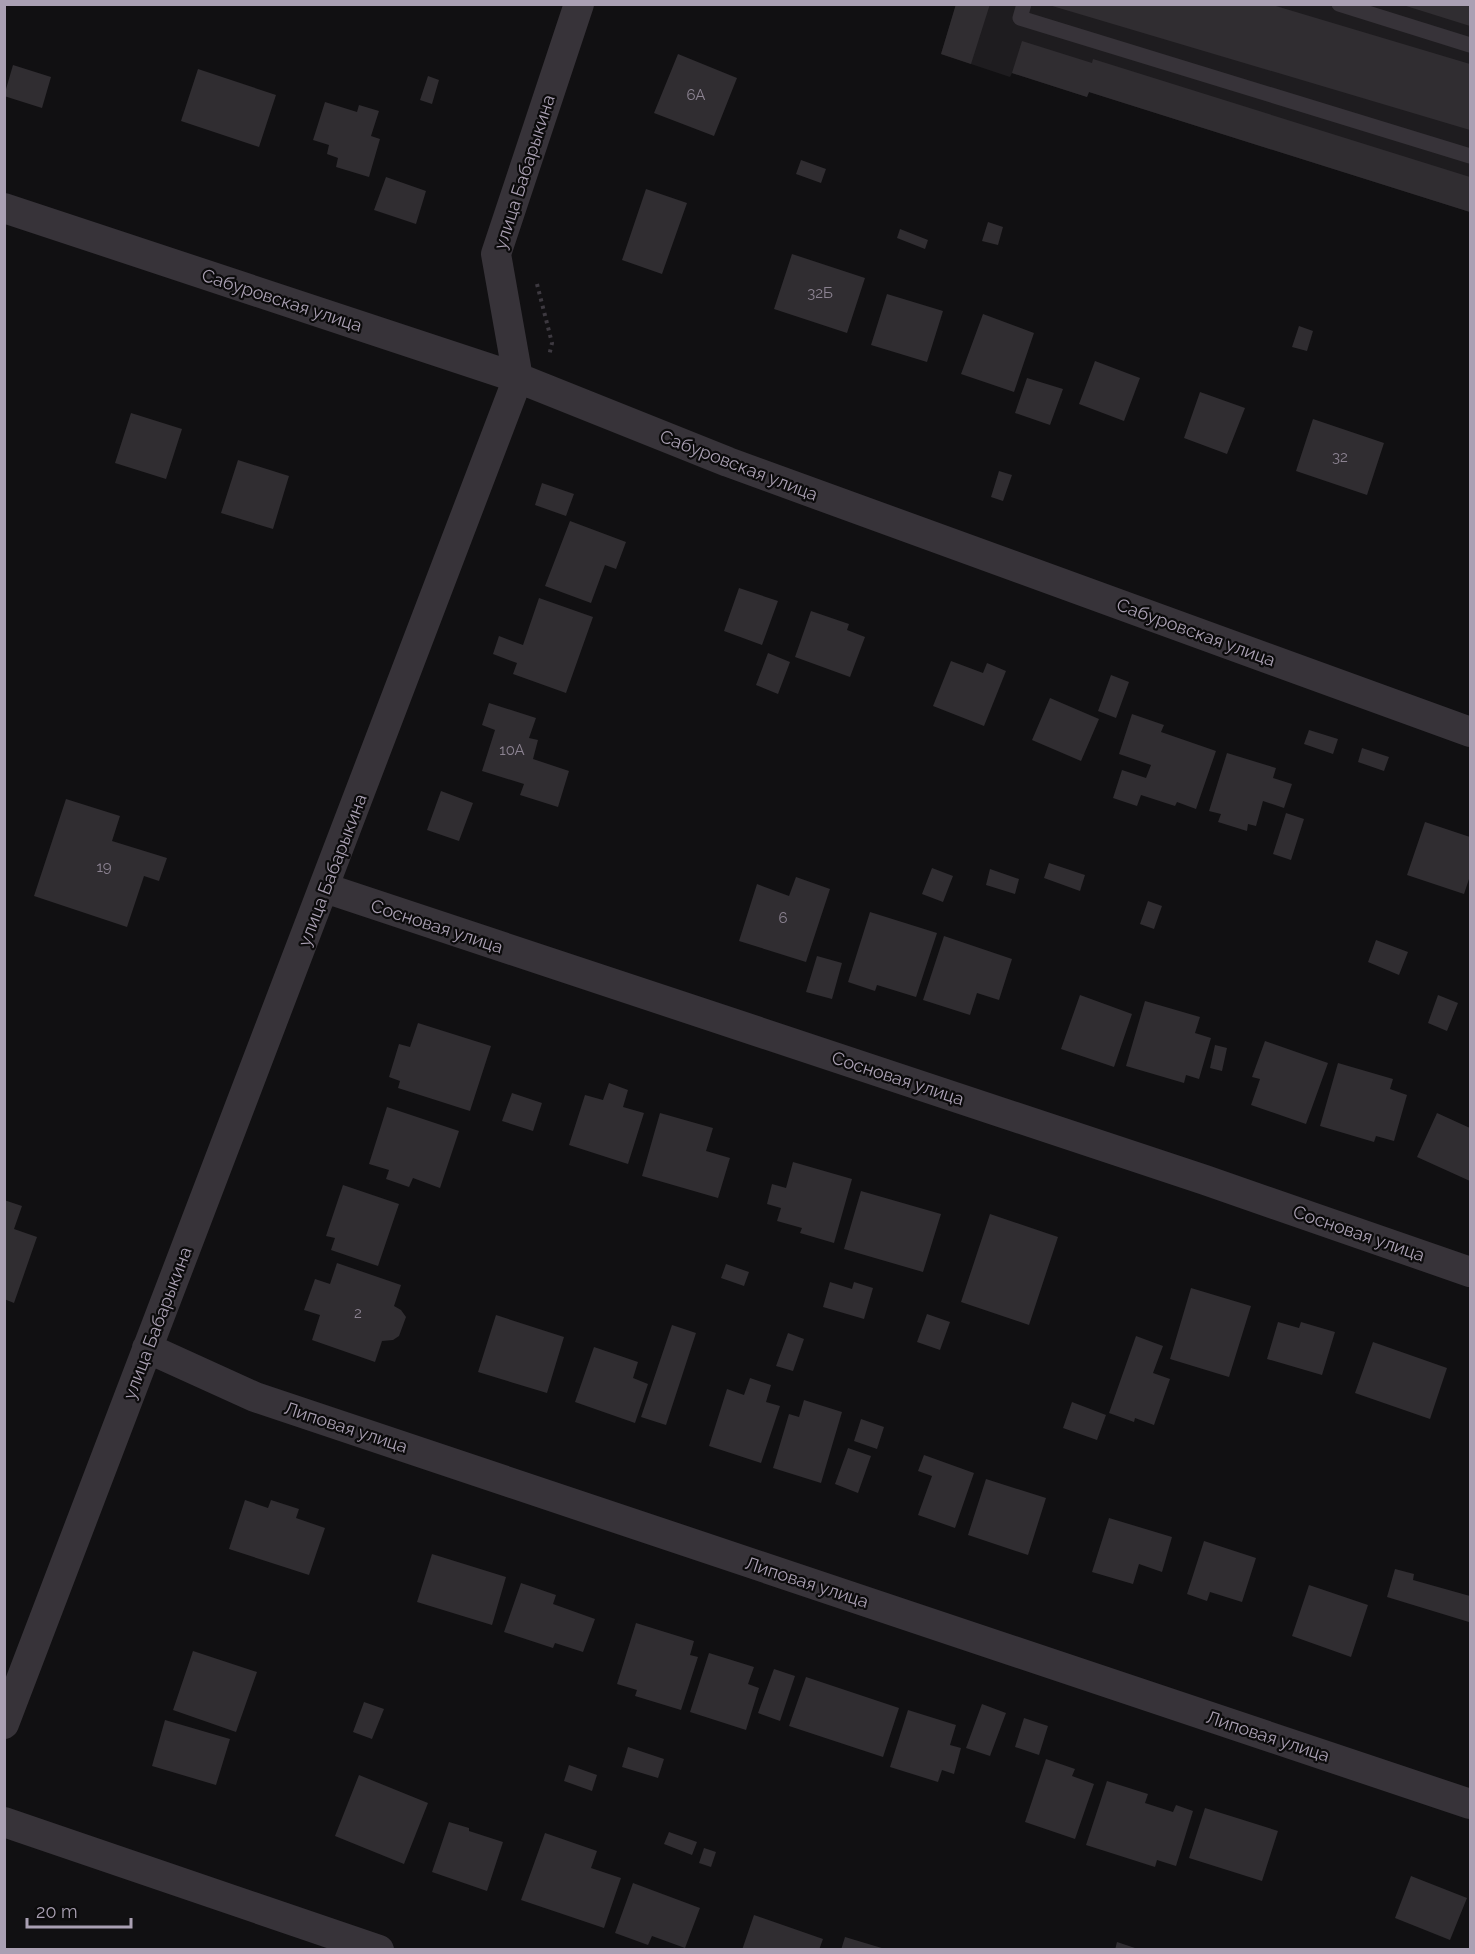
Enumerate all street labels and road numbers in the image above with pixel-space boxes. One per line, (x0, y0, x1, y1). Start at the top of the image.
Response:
street label: улица Бабарыкина (489, 92, 559, 252)
street label: Сабуровская улица (199, 264, 365, 336)
street label: Сабуровская улица (657, 425, 821, 505)
street label: Сабуровская улица (1114, 594, 1278, 670)
street label: улица Бабарыкина (293, 791, 371, 949)
street label: Сосновая улица (368, 895, 506, 957)
street label: Сосновая улица (829, 1047, 967, 1109)
street label: Сосновая улица (1290, 1201, 1428, 1265)
street label: улица Бабарыкина (118, 1244, 196, 1402)
street label: Липовая улица (282, 1397, 410, 1457)
street label: Липовая улица (743, 1552, 871, 1612)
street label: Липовая улица (1204, 1706, 1332, 1766)

